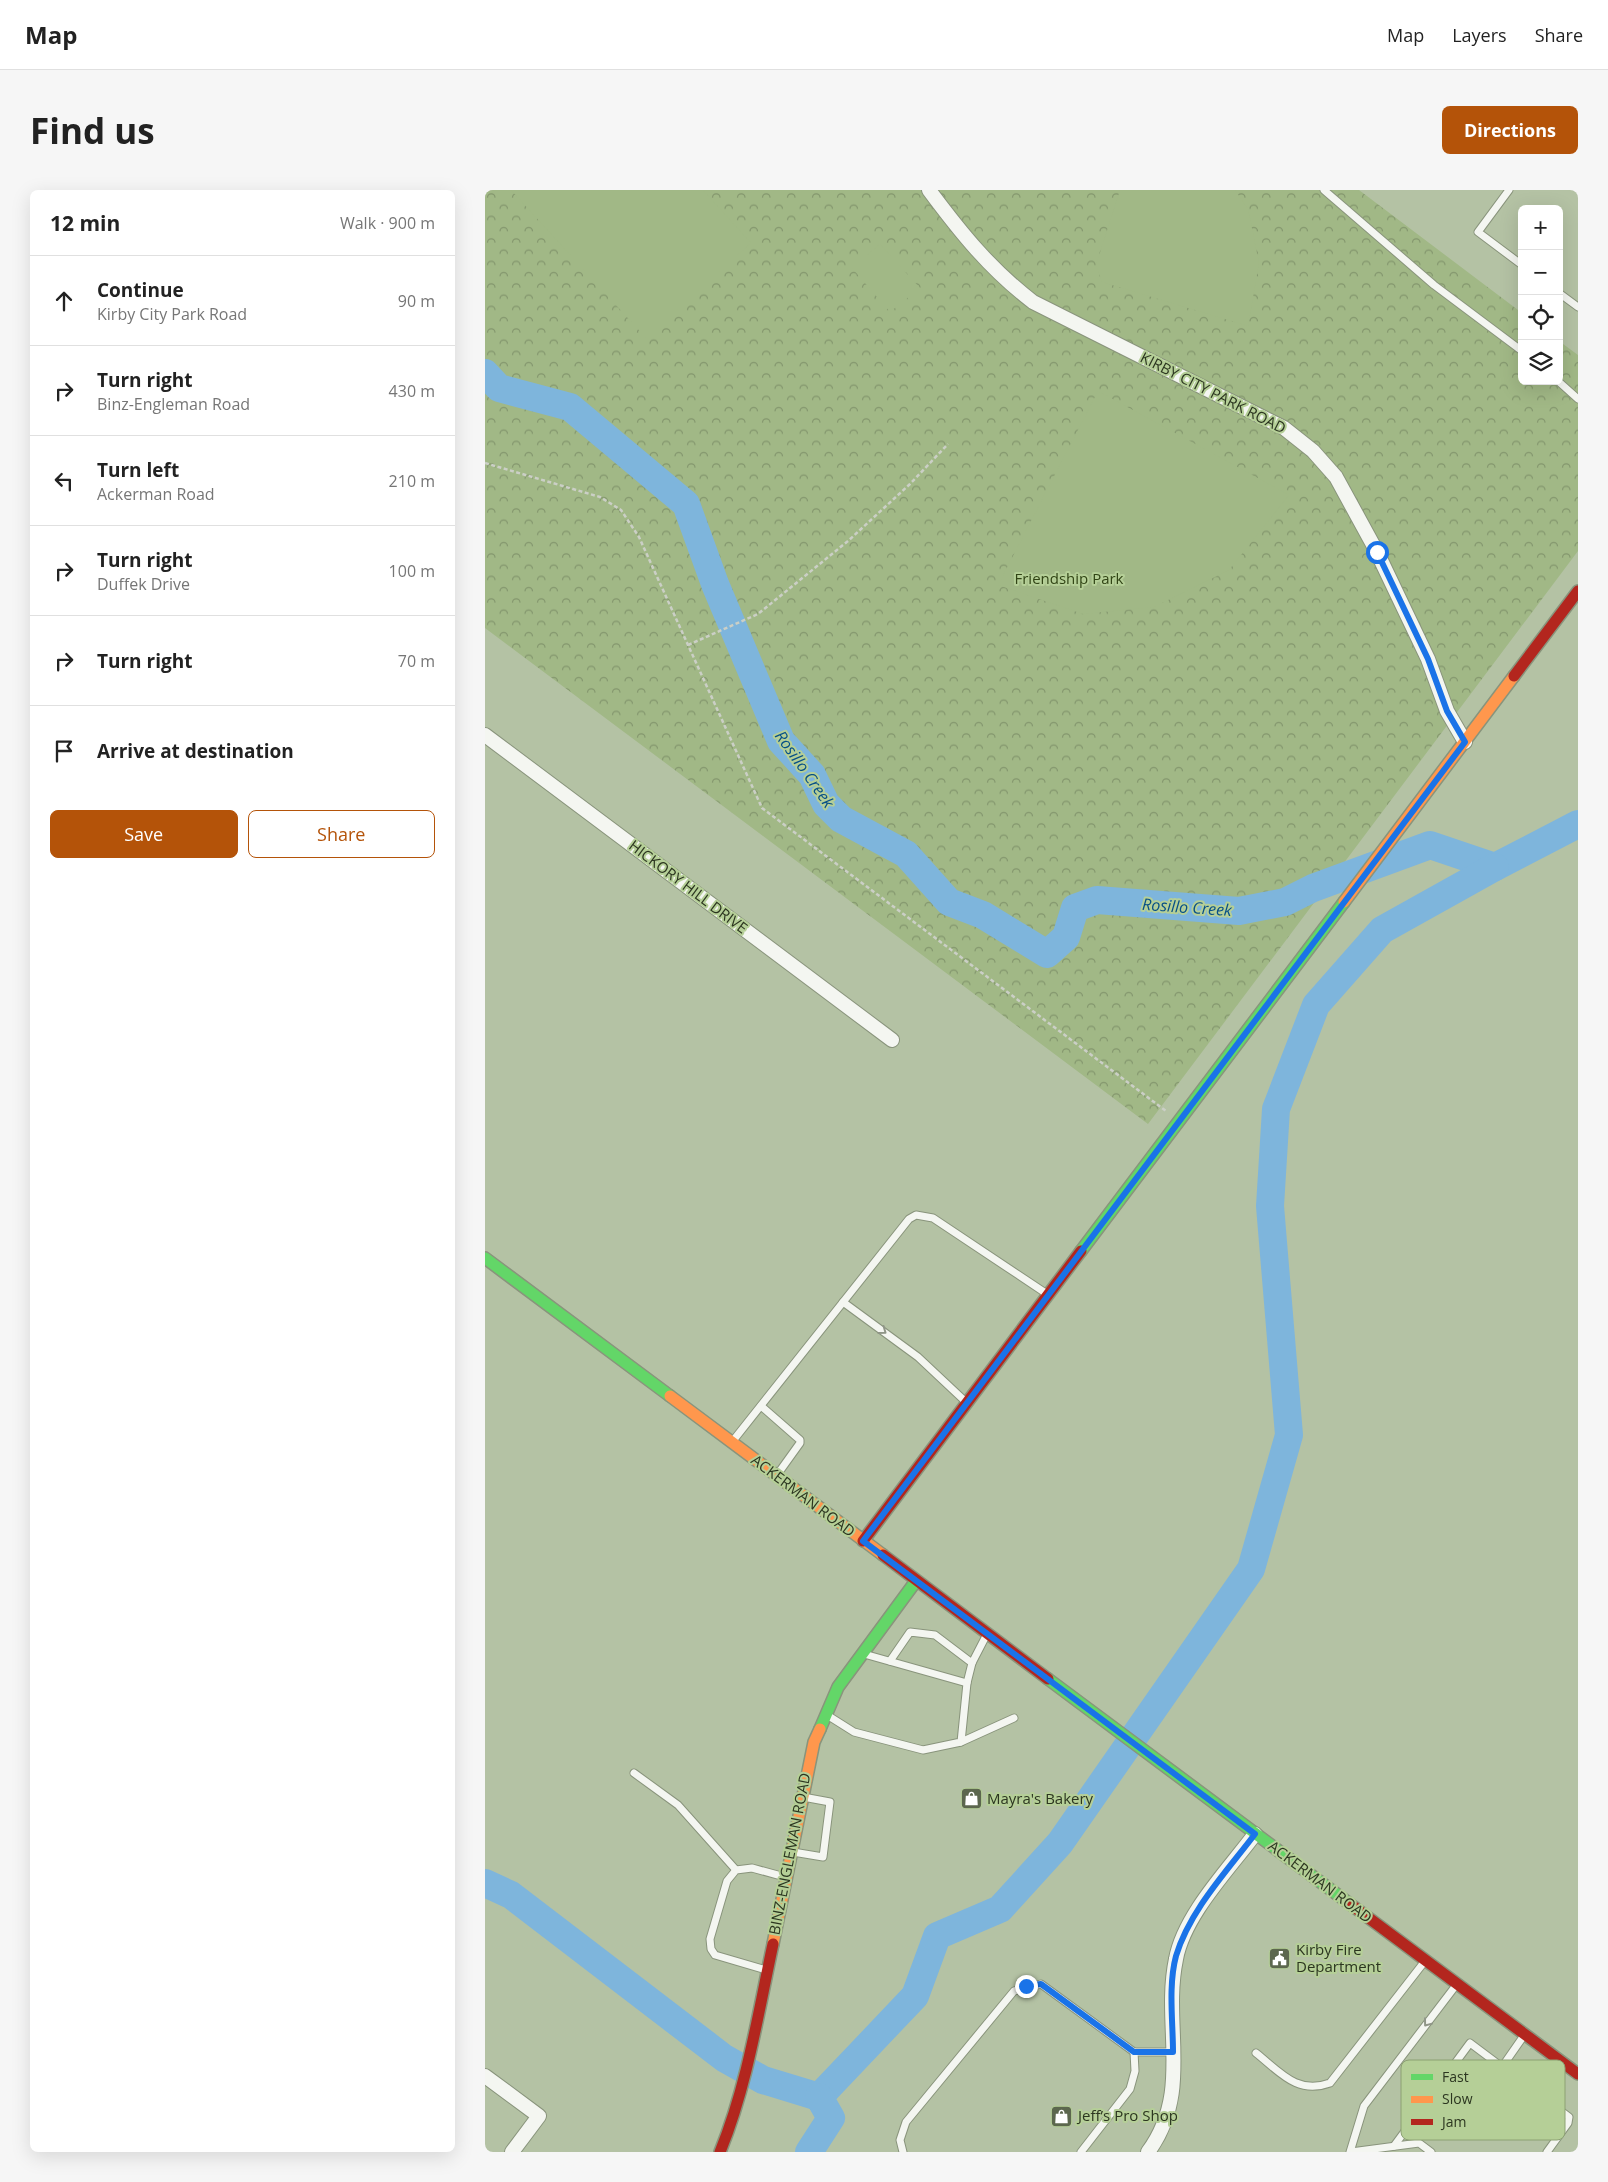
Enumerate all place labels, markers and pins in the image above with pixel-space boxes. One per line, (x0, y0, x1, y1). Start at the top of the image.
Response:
shop icon: Mayra's Bakery (959, 1787, 983, 1811)
place label: Mayra's Bakery (987, 1788, 1094, 1808)
place label: Kirby Fire Department (1296, 1939, 1381, 1976)
public building icon: Kirby Fire Department (1268, 1947, 1292, 1971)
shop icon: Jeff’s Pro Shop (1050, 2104, 1074, 2128)
place label: Jeff’s Pro Shop (1076, 2105, 1178, 2125)

